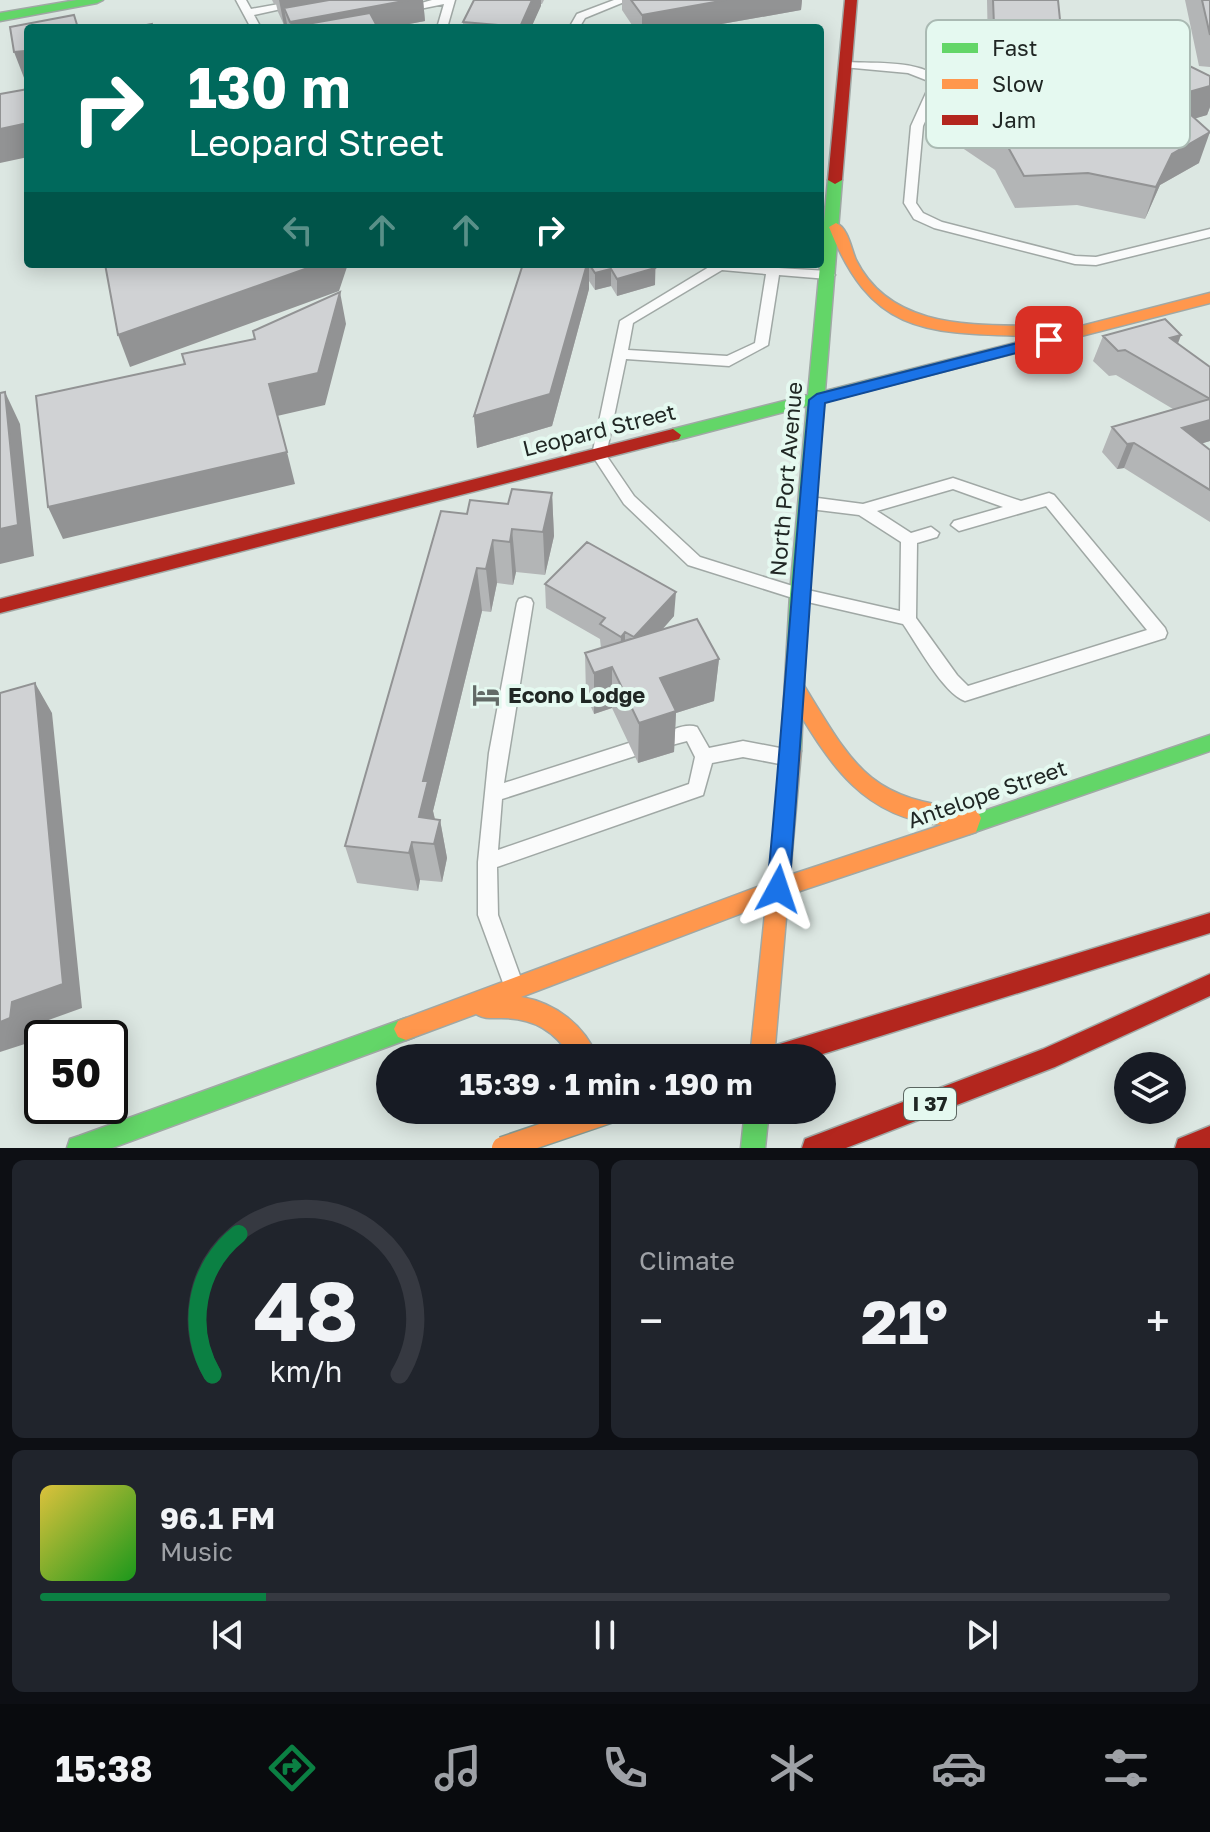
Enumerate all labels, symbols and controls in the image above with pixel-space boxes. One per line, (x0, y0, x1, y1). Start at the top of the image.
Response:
legend (926, 20, 1190, 148)
text: Fast (992, 34, 1038, 61)
text: 130 m (188, 53, 350, 120)
icon: right (56, 56, 160, 160)
text: Slow (992, 70, 1044, 97)
text: Jam (992, 106, 1036, 133)
text: Leopard Street (188, 121, 445, 164)
icon: left (276, 208, 320, 252)
icon: ahead (360, 208, 404, 252)
icon: ahead (444, 208, 488, 252)
icon: right (528, 208, 572, 252)
pin (1015, 306, 1083, 374)
icon: arrive (1027, 318, 1071, 362)
street label: North Port Avenue (764, 381, 807, 577)
street label: Leopard Street (520, 397, 678, 462)
hotel icon: Econo Lodge (471, 680, 501, 710)
place label: Econo Lodge (508, 681, 645, 708)
street label: Antelope Street (904, 754, 1070, 833)
position arrow (736, 847, 820, 931)
speed limit sign: 50 (24, 1020, 128, 1124)
map controls (1114, 1052, 1186, 1124)
button: layers (1114, 1052, 1186, 1124)
text: 15:39 · 1 min · 190 m (459, 1066, 753, 1102)
road number: I 37 (904, 1088, 956, 1120)
text: Climate (639, 1245, 735, 1276)
text: 48 (253, 1259, 358, 1359)
text: 21° (861, 1285, 948, 1357)
text: − (639, 1294, 663, 1347)
text: + (1146, 1294, 1170, 1347)
text: km/h (269, 1354, 342, 1388)
text: 96.1 FM (160, 1500, 275, 1536)
text: Music (160, 1536, 233, 1567)
icon: previous (206, 1613, 250, 1657)
icon: pause (583, 1613, 627, 1657)
icon: next (960, 1613, 1004, 1657)
icon: directions (264, 1740, 320, 1796)
icon: music (430, 1740, 486, 1796)
icon: phone (597, 1740, 653, 1796)
icon: climate (764, 1740, 820, 1796)
icon: car (931, 1740, 987, 1796)
icon: filters (1098, 1740, 1154, 1796)
text: 15:38 (55, 1747, 153, 1790)

